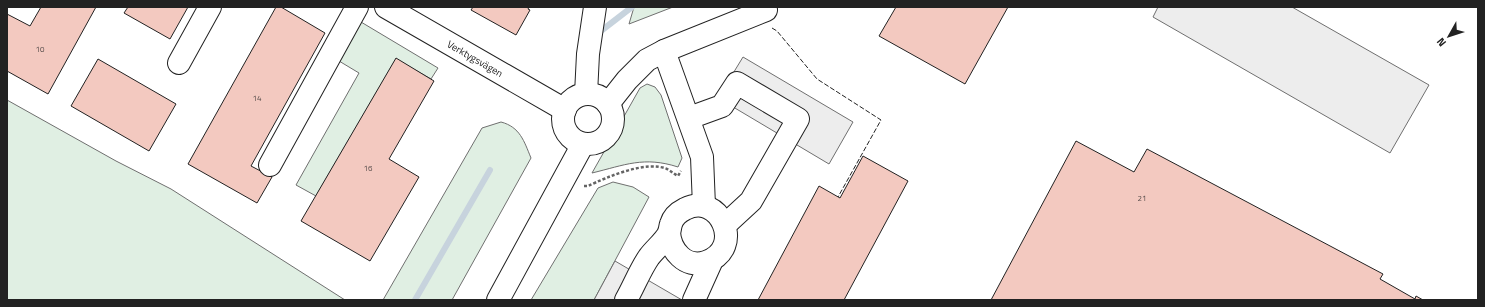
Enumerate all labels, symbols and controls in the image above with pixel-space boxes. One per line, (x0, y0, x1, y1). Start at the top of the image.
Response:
north arrow (1429, 16, 1469, 56)
text: N (1433, 34, 1450, 50)
street label: Verktygsvägen (445, 36, 506, 80)
house number: 10 (36, 43, 45, 55)
house number: 14 (253, 92, 262, 104)
house number: 16 (364, 162, 373, 174)
house number: 21 (1138, 192, 1146, 204)

